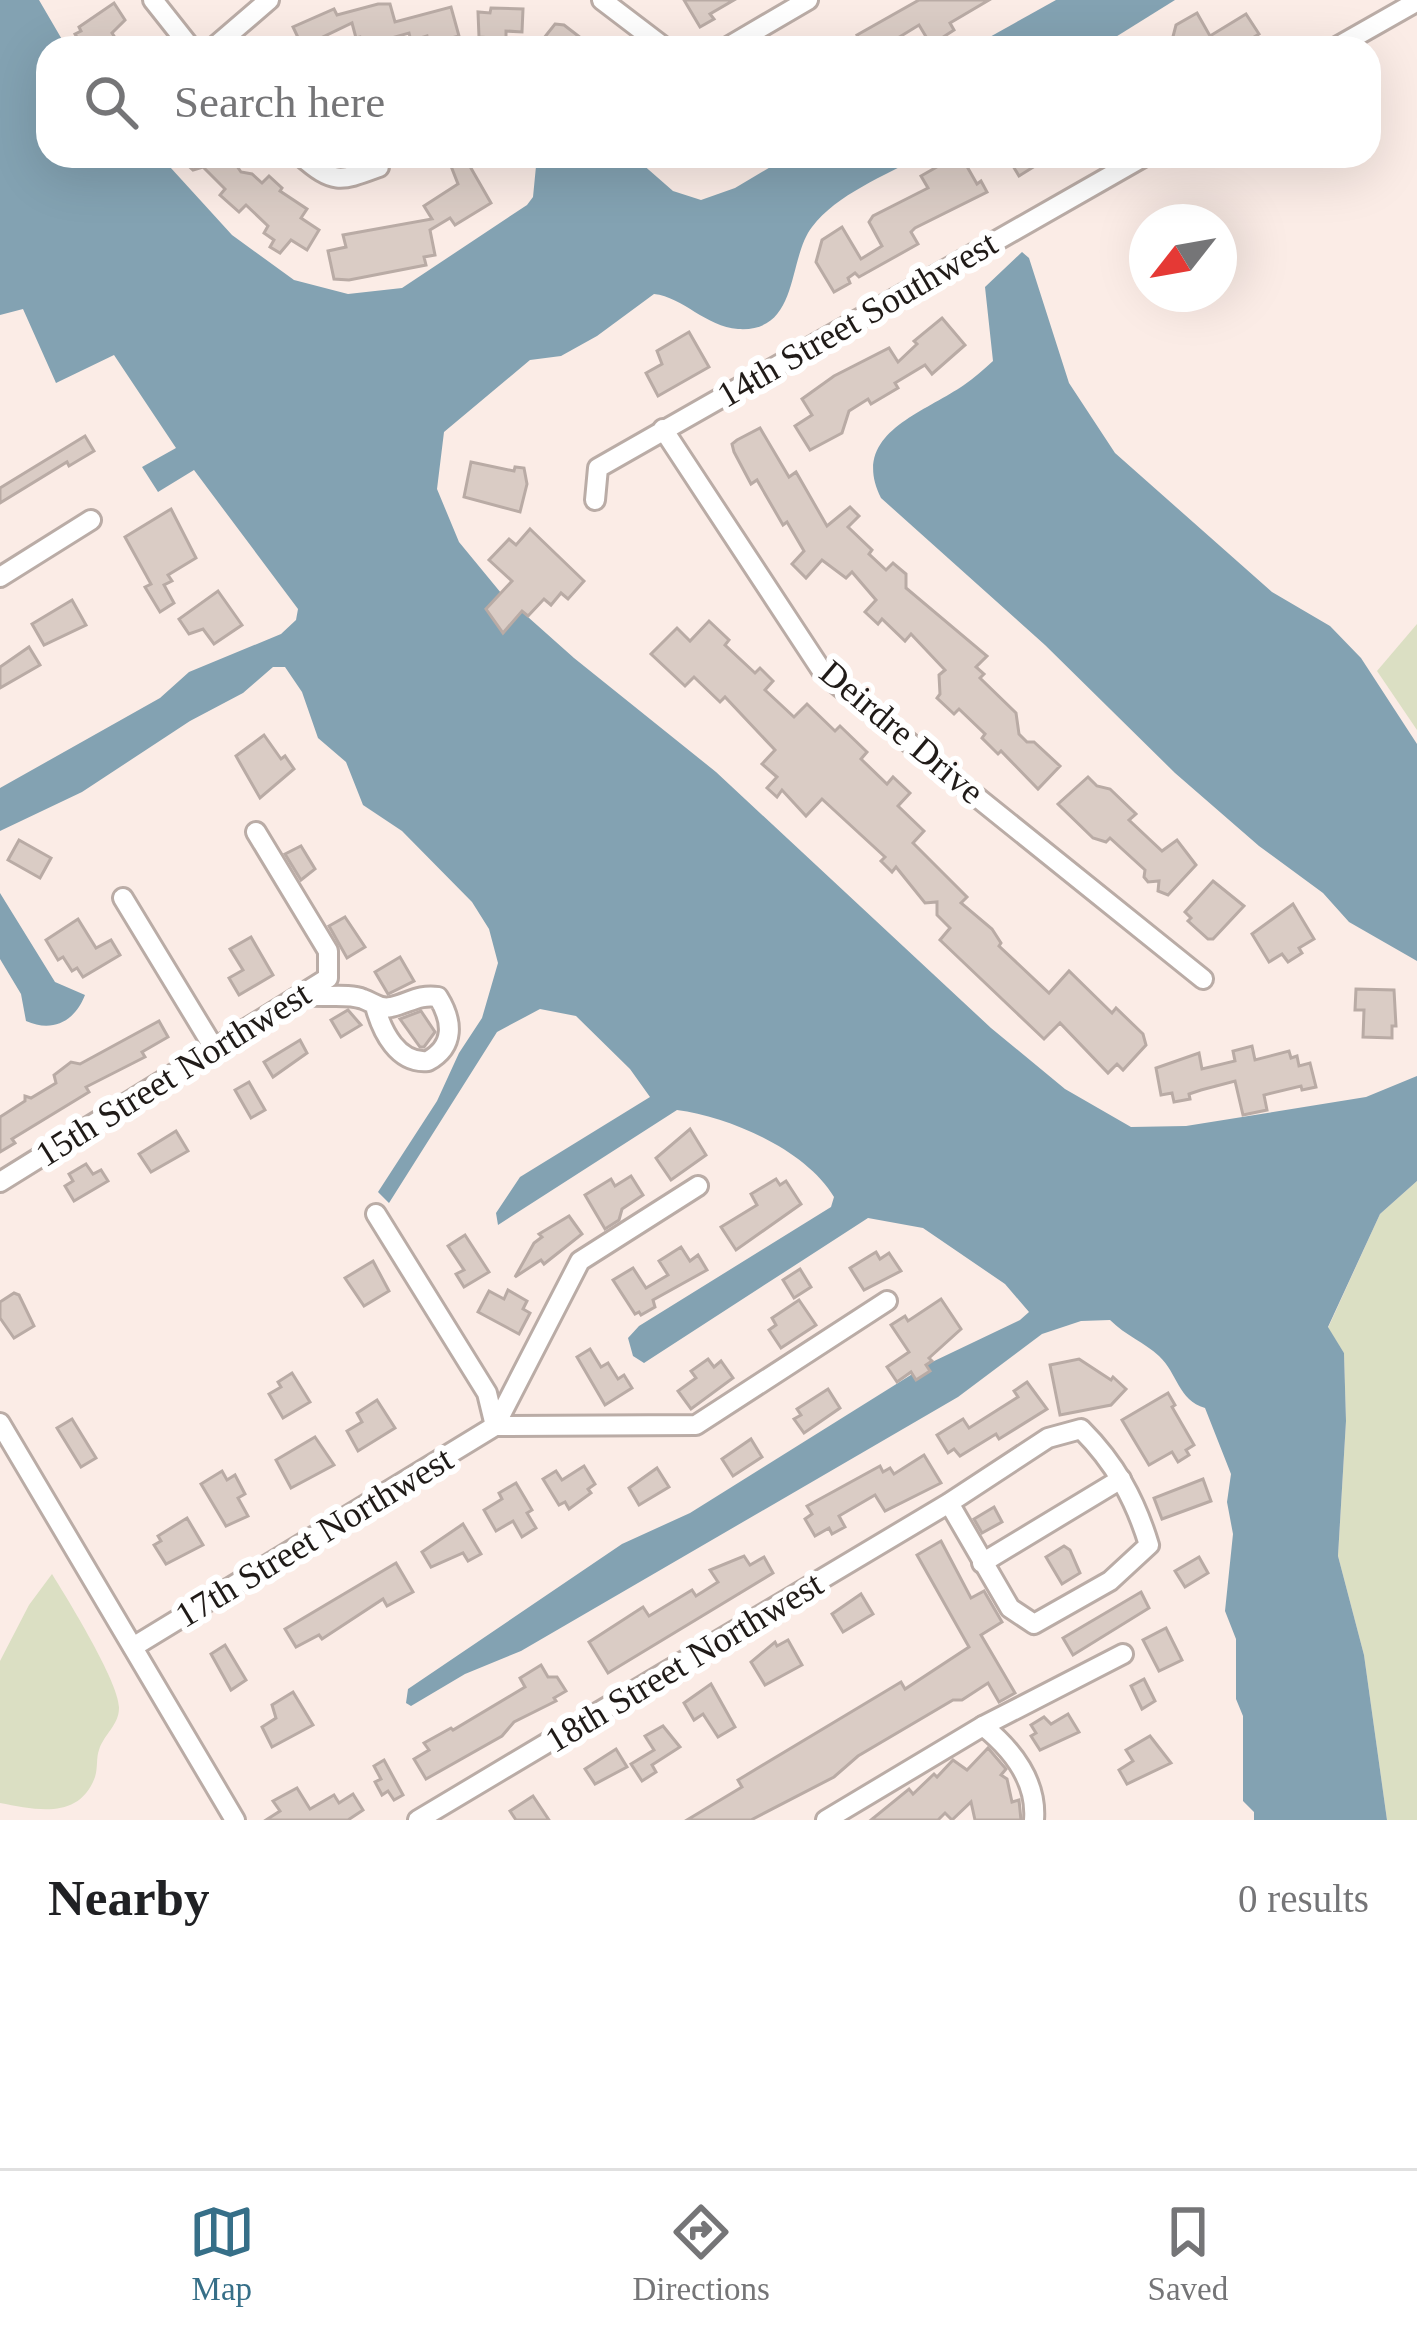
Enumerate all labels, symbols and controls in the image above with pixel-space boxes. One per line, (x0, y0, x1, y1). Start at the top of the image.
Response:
search box (36, 36, 1381, 168)
icon: search (78, 69, 144, 135)
text: Search here (174, 77, 385, 127)
north arrow (1129, 204, 1237, 312)
street label: 14th Street Southwest (710, 223, 1004, 415)
street label: Deirdre Drive (812, 652, 992, 812)
street label: 15th Street Northwest (28, 973, 318, 1175)
street label: 17th Street Northwest (168, 1438, 460, 1636)
street label: 18th Street Northwest (538, 1563, 830, 1761)
text: Nearby (48, 1870, 209, 1926)
text: 0 results (1238, 1877, 1369, 1920)
tab: Map (189, 2199, 255, 2308)
tab: Directions (632, 2199, 770, 2308)
tab: Saved (1148, 2199, 1228, 2308)

